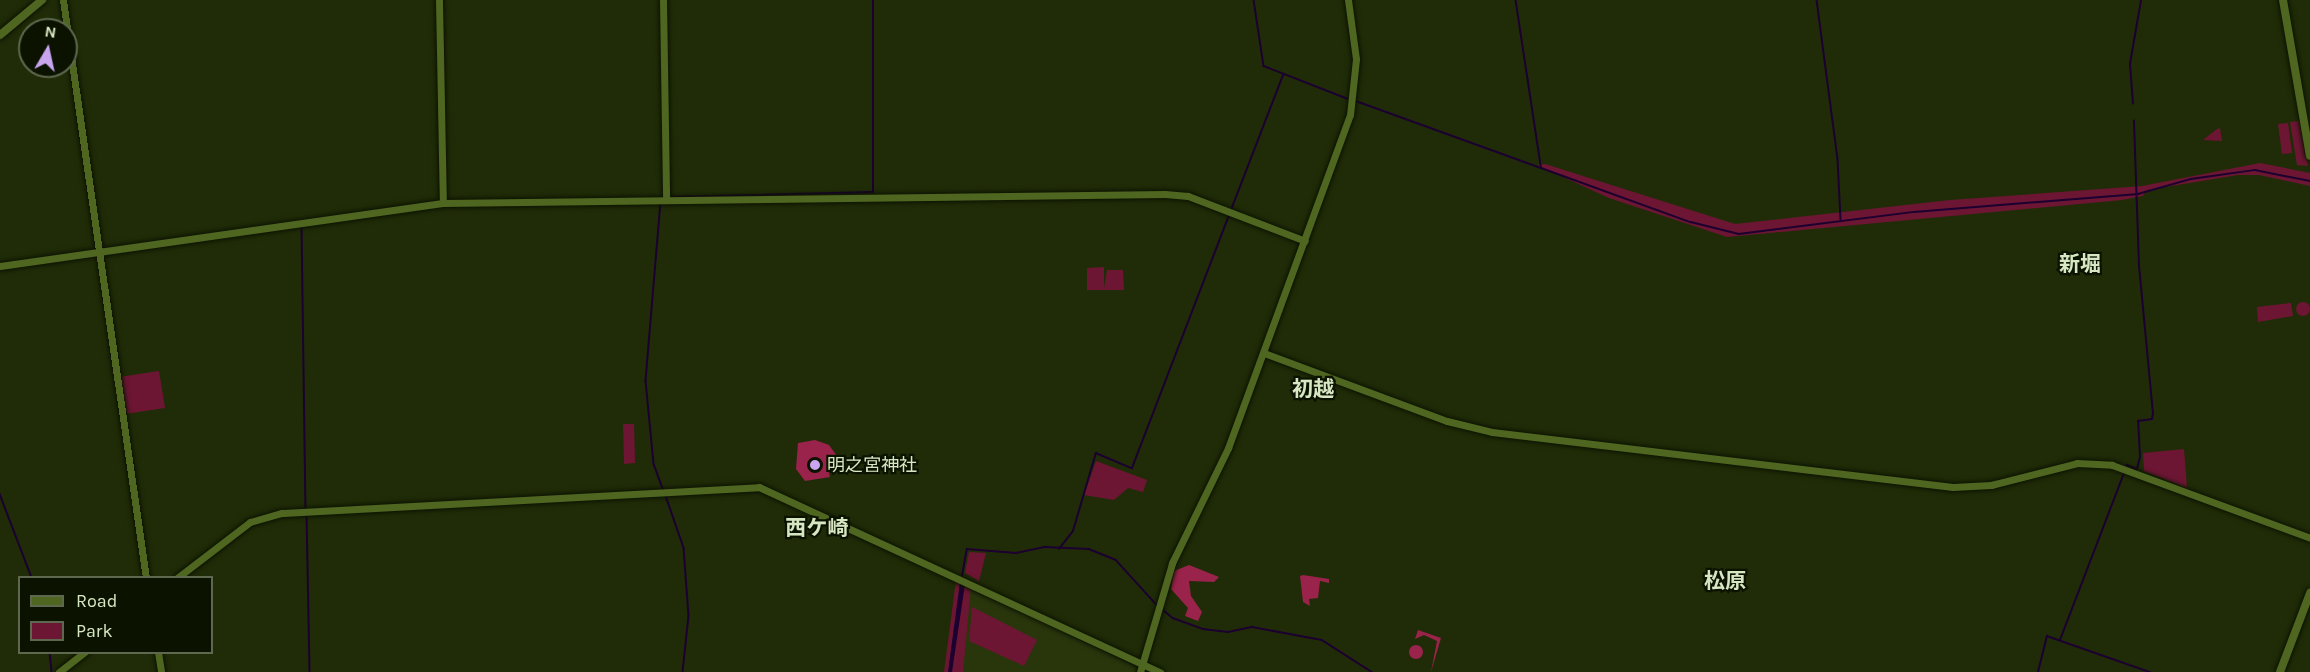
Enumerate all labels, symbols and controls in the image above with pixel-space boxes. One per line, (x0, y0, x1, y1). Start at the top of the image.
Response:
north arrow (18, 18, 78, 78)
text: N (43, 21, 58, 42)
district label: 新堀 (2059, 251, 2101, 277)
district label: 初越 (1292, 376, 1334, 402)
place label: 明之宮神社 (827, 454, 917, 476)
marker: 明之宮神社 (808, 458, 822, 472)
district label: 西ケ崎 (786, 515, 848, 541)
district label: 松原 (1704, 568, 1746, 594)
legend (18, 576, 213, 654)
text: Road (76, 590, 117, 612)
text: Park (76, 620, 113, 642)

